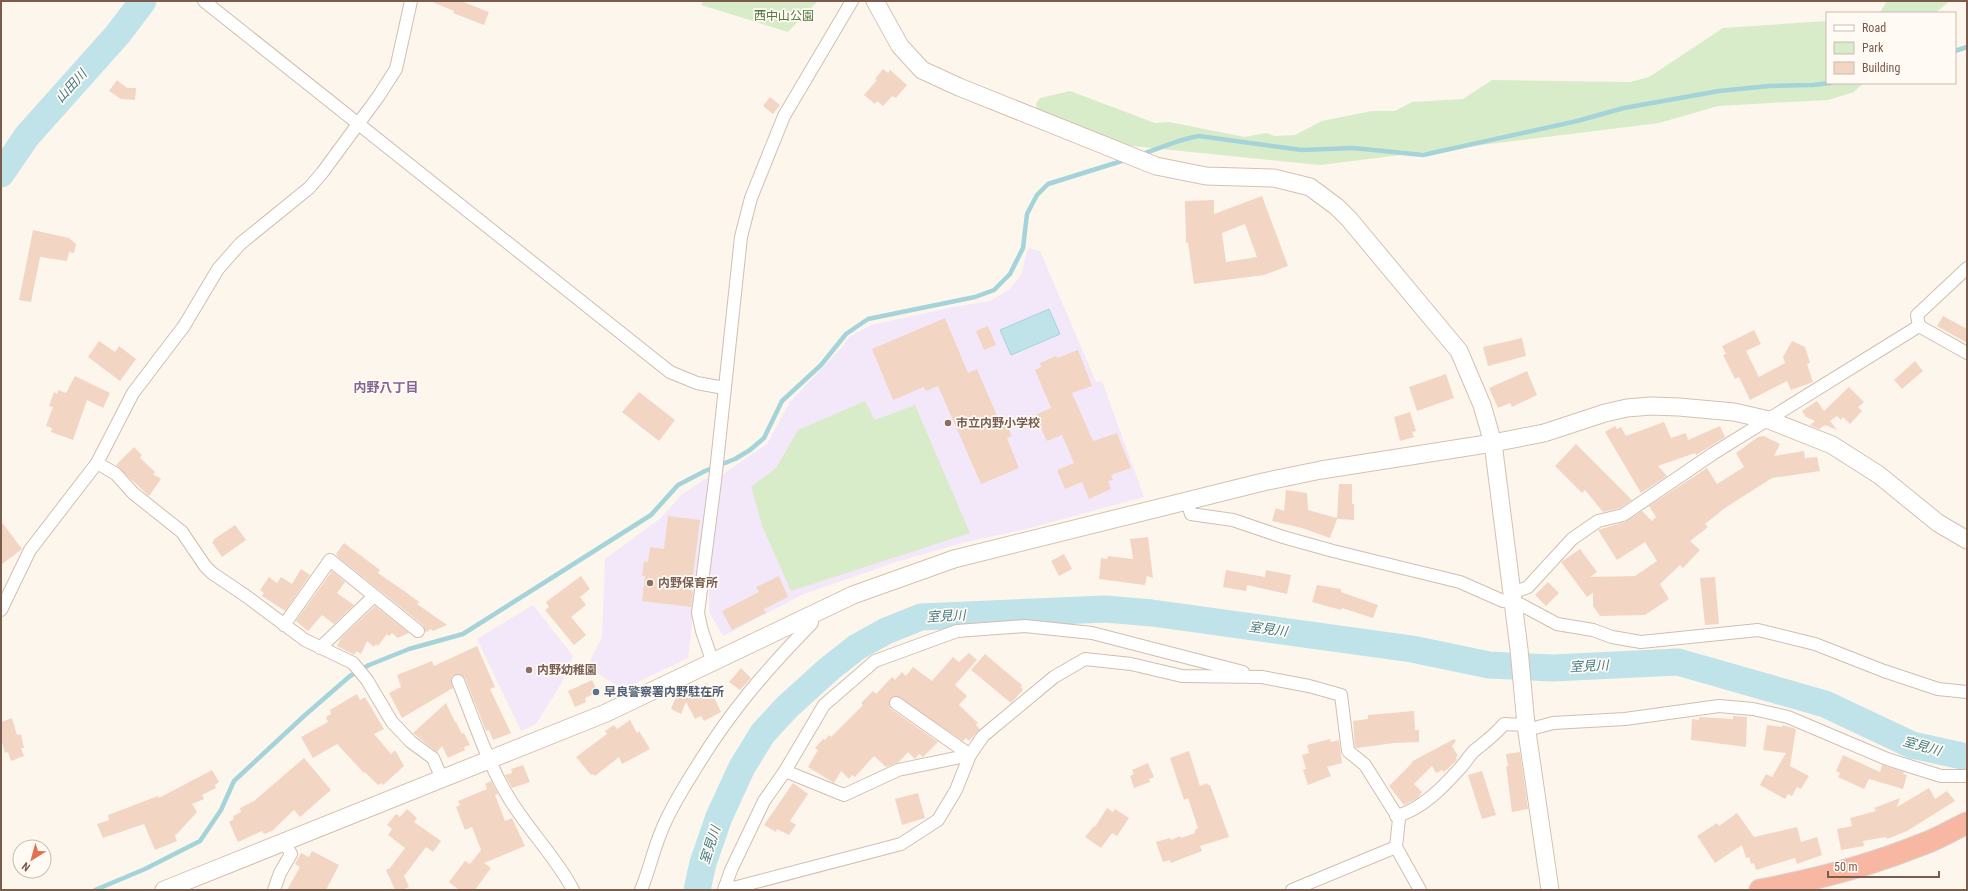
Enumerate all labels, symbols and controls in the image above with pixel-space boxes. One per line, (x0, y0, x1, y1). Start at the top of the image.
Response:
park label: 西中山公園 (754, 9, 814, 23)
legend (1826, 12, 1956, 84)
text: Road (1862, 21, 1886, 35)
text: Park (1862, 41, 1884, 55)
text: Building (1862, 61, 1900, 75)
water label: 山田川 (52, 65, 91, 106)
district label: 内野八丁目 (353, 380, 419, 395)
place label: 市立内野小学校 (956, 416, 1040, 430)
marker: 市立内野小学校 (943, 418, 953, 428)
place label: 内野保育所 (658, 576, 718, 590)
marker: 内野保育所 (645, 578, 655, 588)
water label: 室見川 (926, 607, 968, 625)
water label: 室見川 (1248, 619, 1290, 639)
water label: 室見川 (1569, 657, 1611, 675)
place label: 内野幼稚園 (537, 663, 597, 677)
marker: 内野幼稚園 (524, 665, 534, 675)
place label: 早良警察署内野駐在所 (604, 685, 724, 699)
marker: 早良警察署内野駐在所 (591, 687, 601, 697)
water label: 室見川 (1901, 733, 1945, 759)
water label: 室見川 (697, 822, 724, 866)
north arrow (12, 839, 52, 879)
scale bar (1828, 853, 1939, 879)
text: N (19, 859, 33, 874)
text: 50 m (1834, 860, 1858, 874)

